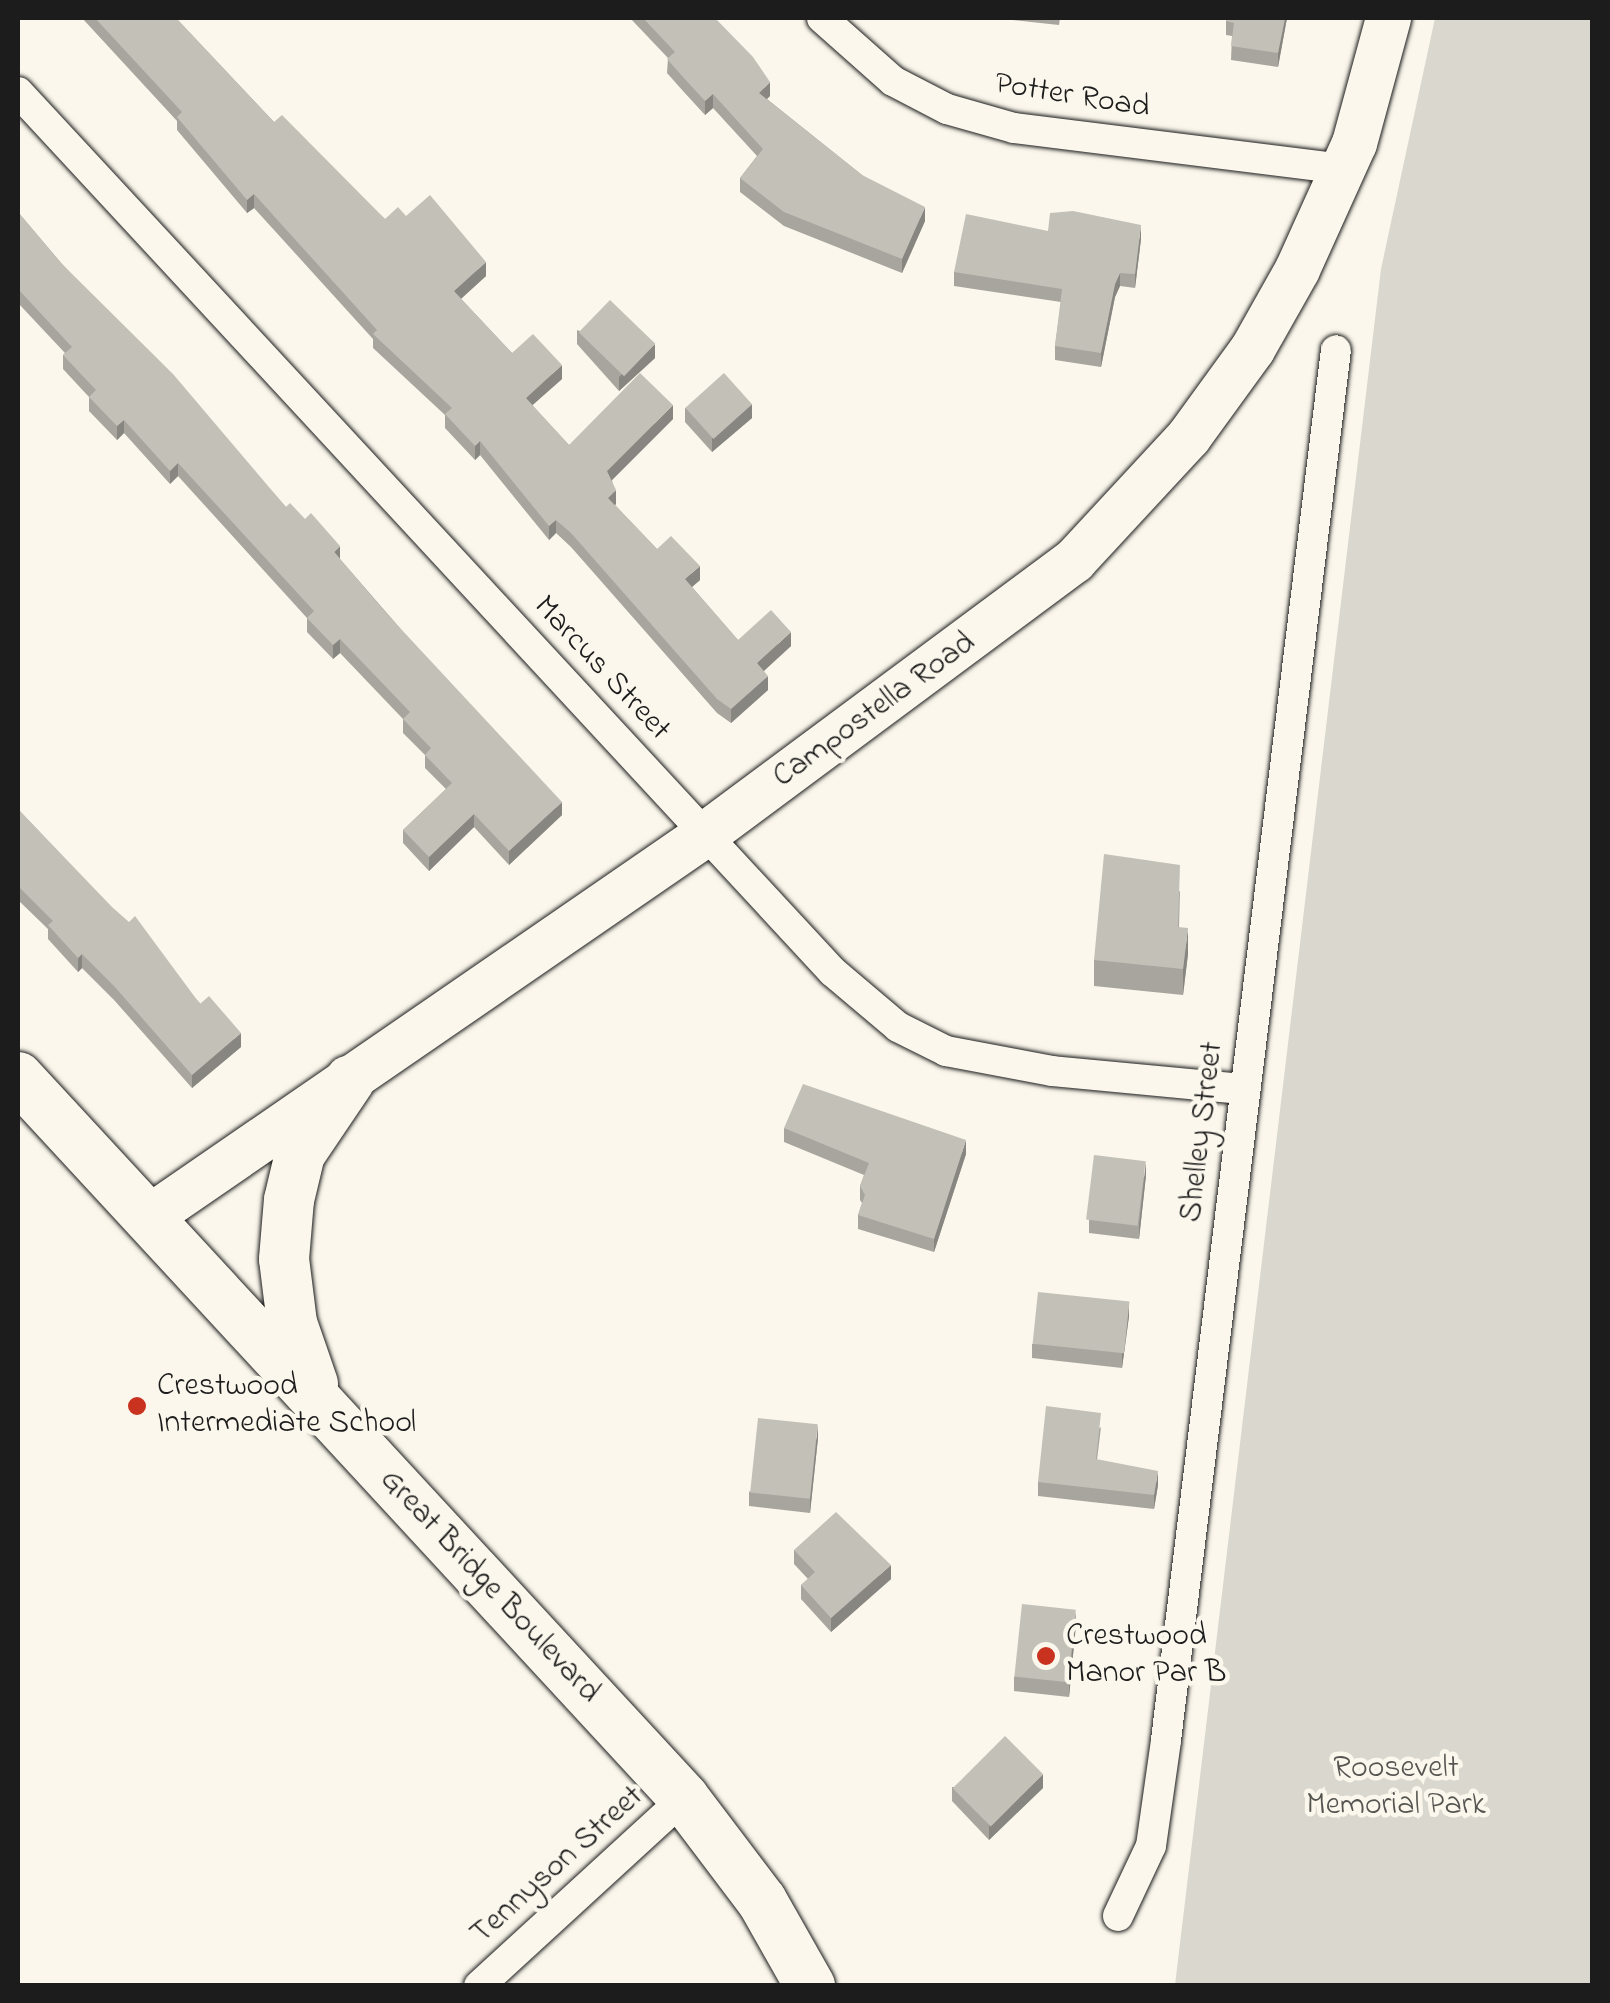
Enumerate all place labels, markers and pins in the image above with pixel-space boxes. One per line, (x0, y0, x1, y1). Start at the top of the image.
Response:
place label: Crestwood Intermediate School (157, 1369, 416, 1444)
marker: Crestwood Intermediate School (126, 1395, 148, 1417)
place label: Crestwood Manor Par B (1066, 1619, 1226, 1694)
marker: Crestwood Manor Par B (1035, 1645, 1057, 1667)

